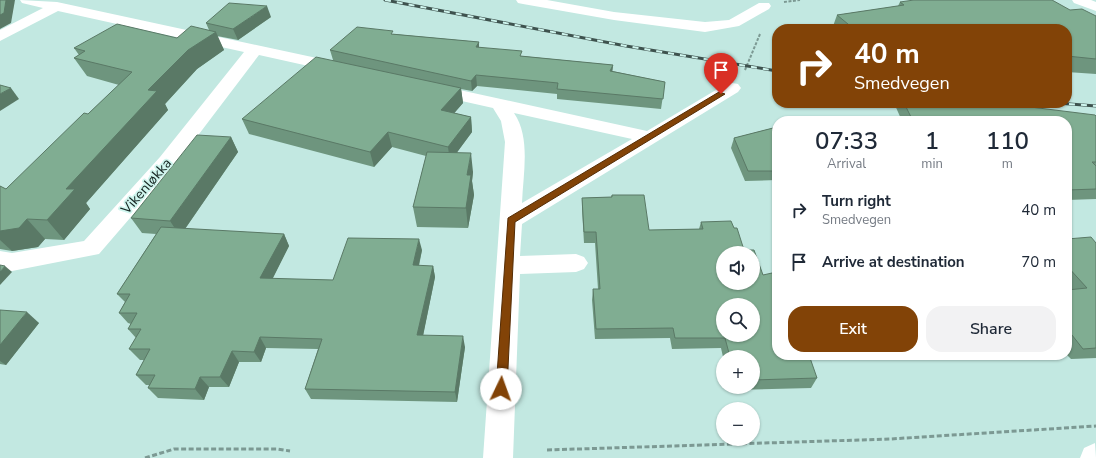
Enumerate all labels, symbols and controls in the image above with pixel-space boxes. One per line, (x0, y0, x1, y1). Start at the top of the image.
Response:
text: 40 m (854, 35, 920, 73)
icon: right (788, 40, 840, 92)
pin (704, 53, 738, 94)
icon: arrive (710, 59, 732, 81)
text: Smedvegen (854, 71, 950, 95)
text: 07:33 (815, 125, 878, 157)
text: 1 (925, 125, 939, 157)
text: 110 (986, 125, 1029, 157)
street label: Vikenløkka (116, 154, 176, 219)
text: Arrival (827, 155, 866, 173)
text: min (921, 155, 943, 173)
text: m (1002, 155, 1013, 173)
text: Turn right (822, 191, 891, 211)
icon: right (788, 199, 810, 221)
text: 40 m (1021, 200, 1056, 220)
text: Smedvegen (822, 211, 891, 229)
map controls (716, 246, 760, 446)
button: sound (716, 246, 760, 290)
icon: arrive (788, 251, 810, 273)
text: Arrive at destination (822, 252, 965, 272)
text: 70 m (1021, 252, 1056, 272)
button: search (716, 298, 760, 342)
button: Exit (788, 306, 918, 352)
button: Share (926, 306, 1056, 352)
button: + (716, 350, 760, 394)
position arrow (480, 368, 522, 410)
button: − (716, 402, 760, 446)

